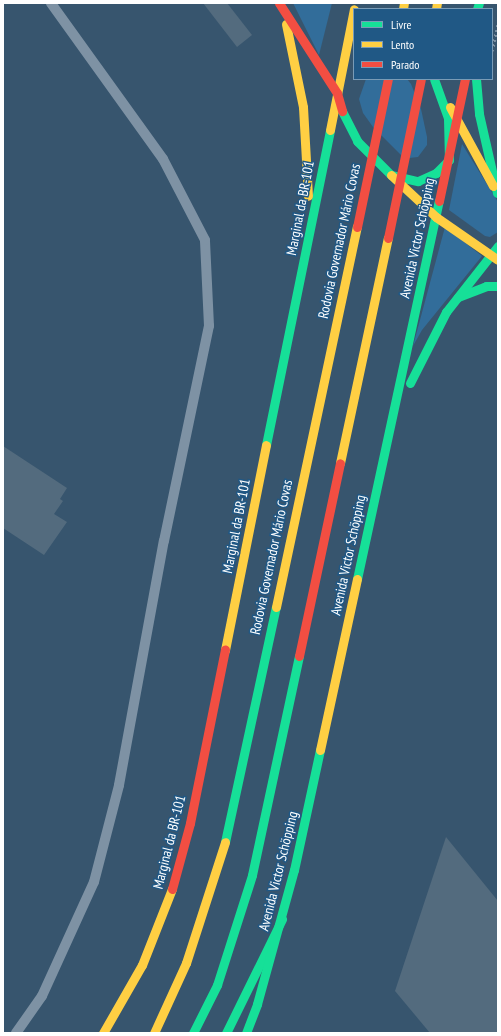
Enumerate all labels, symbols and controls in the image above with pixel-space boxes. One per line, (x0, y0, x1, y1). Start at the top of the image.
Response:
legend (353, 8, 493, 80)
text: Livre (391, 17, 411, 32)
text: Lento (391, 37, 414, 52)
text: Parado (391, 57, 419, 72)
street label: Marginal da BR-101 (283, 159, 317, 257)
street label: Rodovia Governador Mário Covas (314, 162, 364, 320)
street label: Avenida Victor Schöpping (396, 176, 438, 300)
street label: Marginal da BR-101 (219, 477, 253, 575)
street label: Rodovia Governador Mário Covas (246, 478, 296, 636)
street label: Avenida Victor Schöpping (327, 493, 369, 617)
street label: Marginal da BR-101 (149, 793, 189, 891)
street label: Avenida Victor Schöpping (255, 809, 301, 933)

